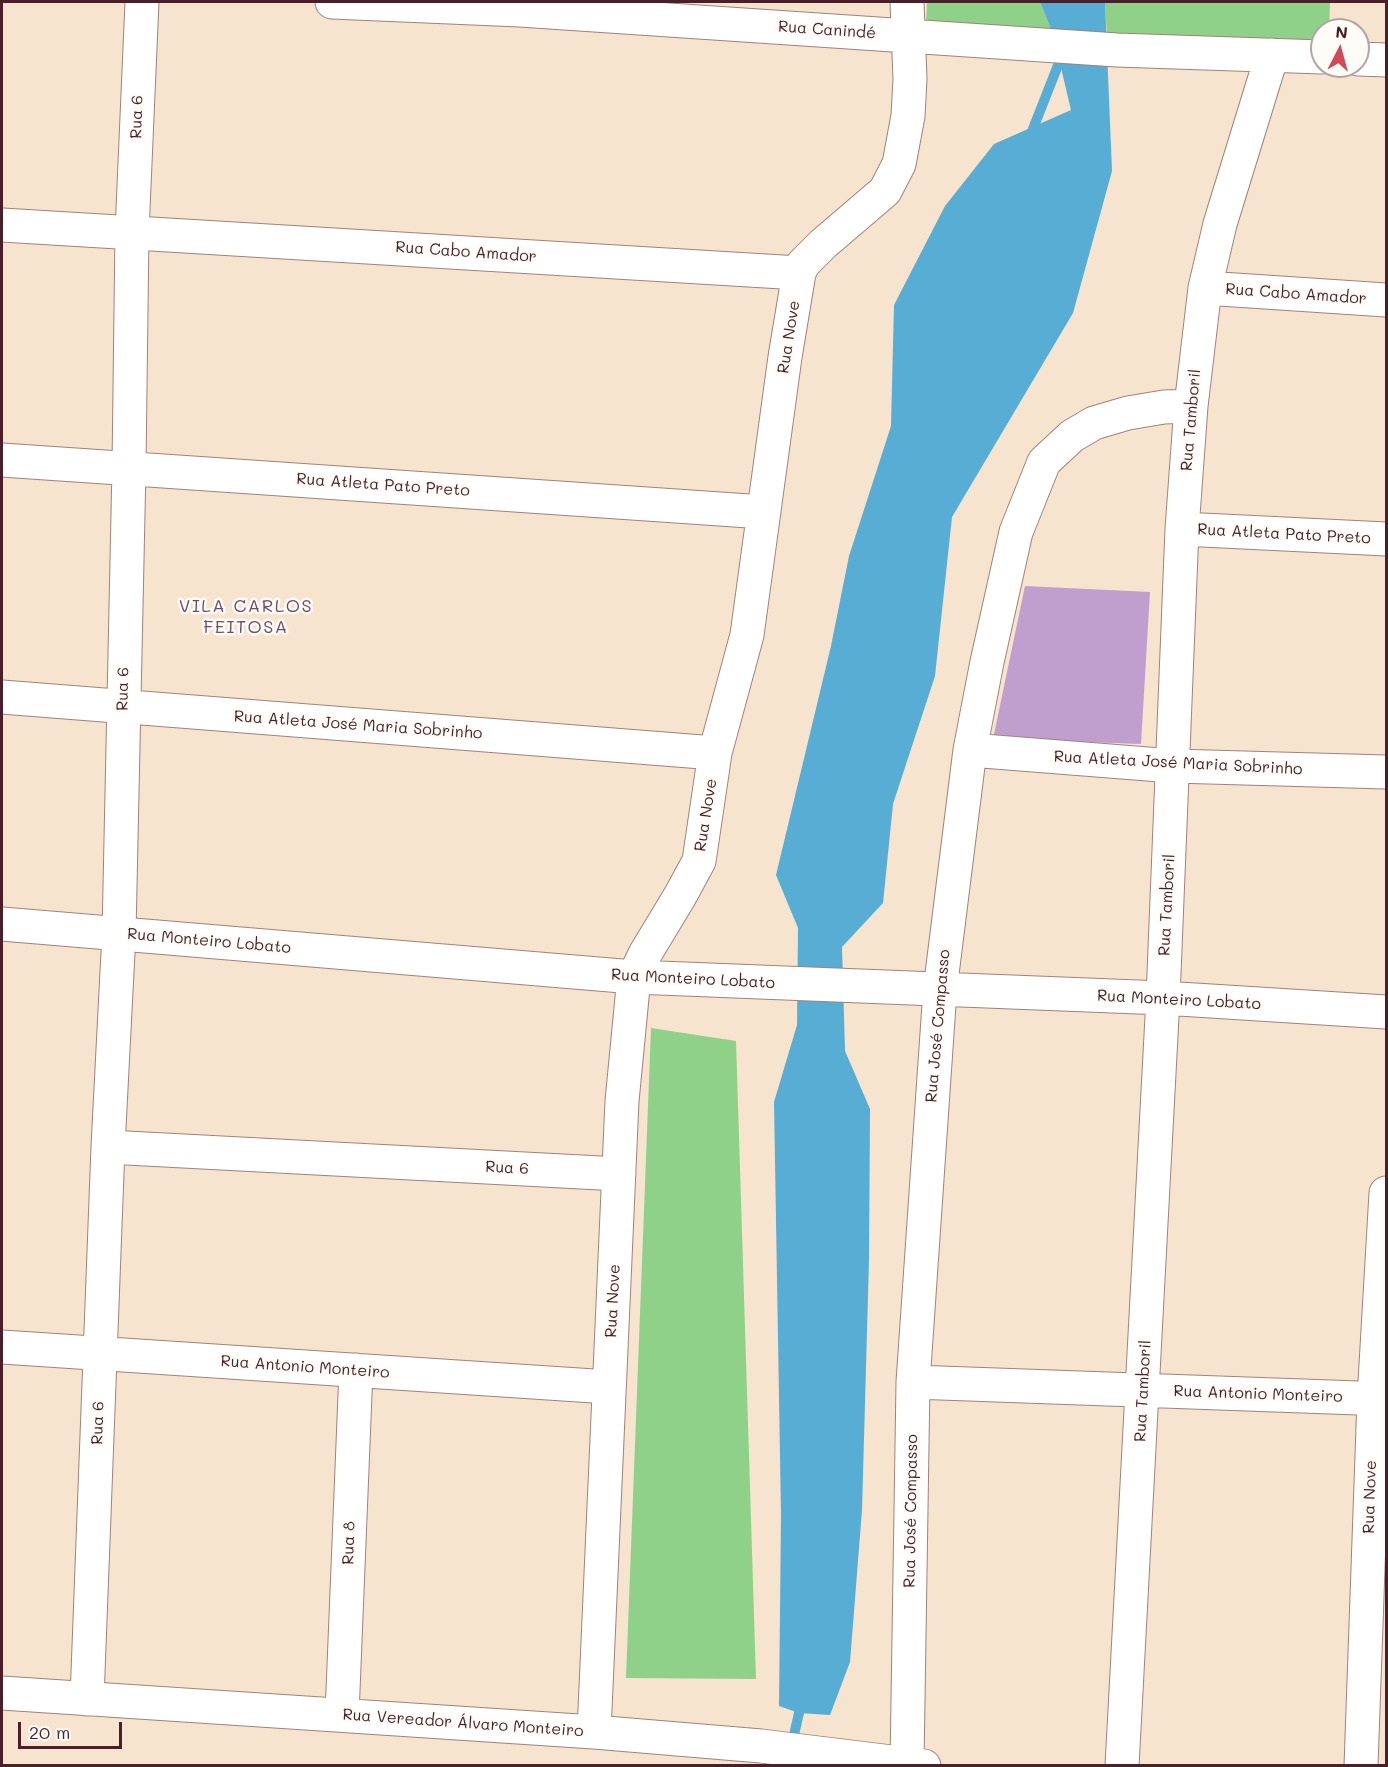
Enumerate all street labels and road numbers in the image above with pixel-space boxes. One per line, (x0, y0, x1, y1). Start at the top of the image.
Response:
street label: Rua Canindé (777, 17, 877, 43)
street label: Rua 6 (127, 95, 147, 139)
street label: Rua Cabo Amador (395, 237, 537, 267)
street label: Rua Cabo Amador (1225, 279, 1367, 309)
street label: Rua Nove (774, 299, 804, 375)
street label: Rua Tamboril (1177, 368, 1205, 472)
street label: Rua Atleta Pato Preto (296, 469, 470, 501)
street label: Rua Atleta Pato Preto (1197, 520, 1371, 548)
street label: Rua 6 (113, 667, 133, 711)
street label: Rua Atleta José Maria Sobrinho (233, 707, 483, 743)
street label: Rua Atleta José Maria Sobrinho (1053, 747, 1303, 779)
street label: Rua Nove (691, 777, 721, 853)
street label: Rua Tamboril (1155, 853, 1179, 957)
street label: Rua Monteiro Lobato (126, 924, 292, 958)
street label: Rua José Compasso (922, 949, 954, 1103)
street label: Rua Monteiro Lobato (610, 965, 776, 993)
street label: Rua Monteiro Lobato (1096, 986, 1262, 1014)
street label: Rua 6 (485, 1157, 529, 1179)
street label: Rua Nove (601, 1264, 625, 1338)
street label: Rua Tamboril (1131, 1339, 1155, 1443)
street label: Rua Antonio Monteiro (220, 1352, 390, 1382)
street label: Rua Antonio Monteiro (1173, 1381, 1343, 1407)
street label: Rua 6 (88, 1401, 108, 1445)
street label: Rua José Compasso (900, 1434, 922, 1588)
street label: Rua Nove (1359, 1460, 1381, 1534)
street label: Rua 8 (339, 1521, 359, 1565)
street label: Rua Vereador Álvaro Monteiro (342, 1705, 584, 1741)

